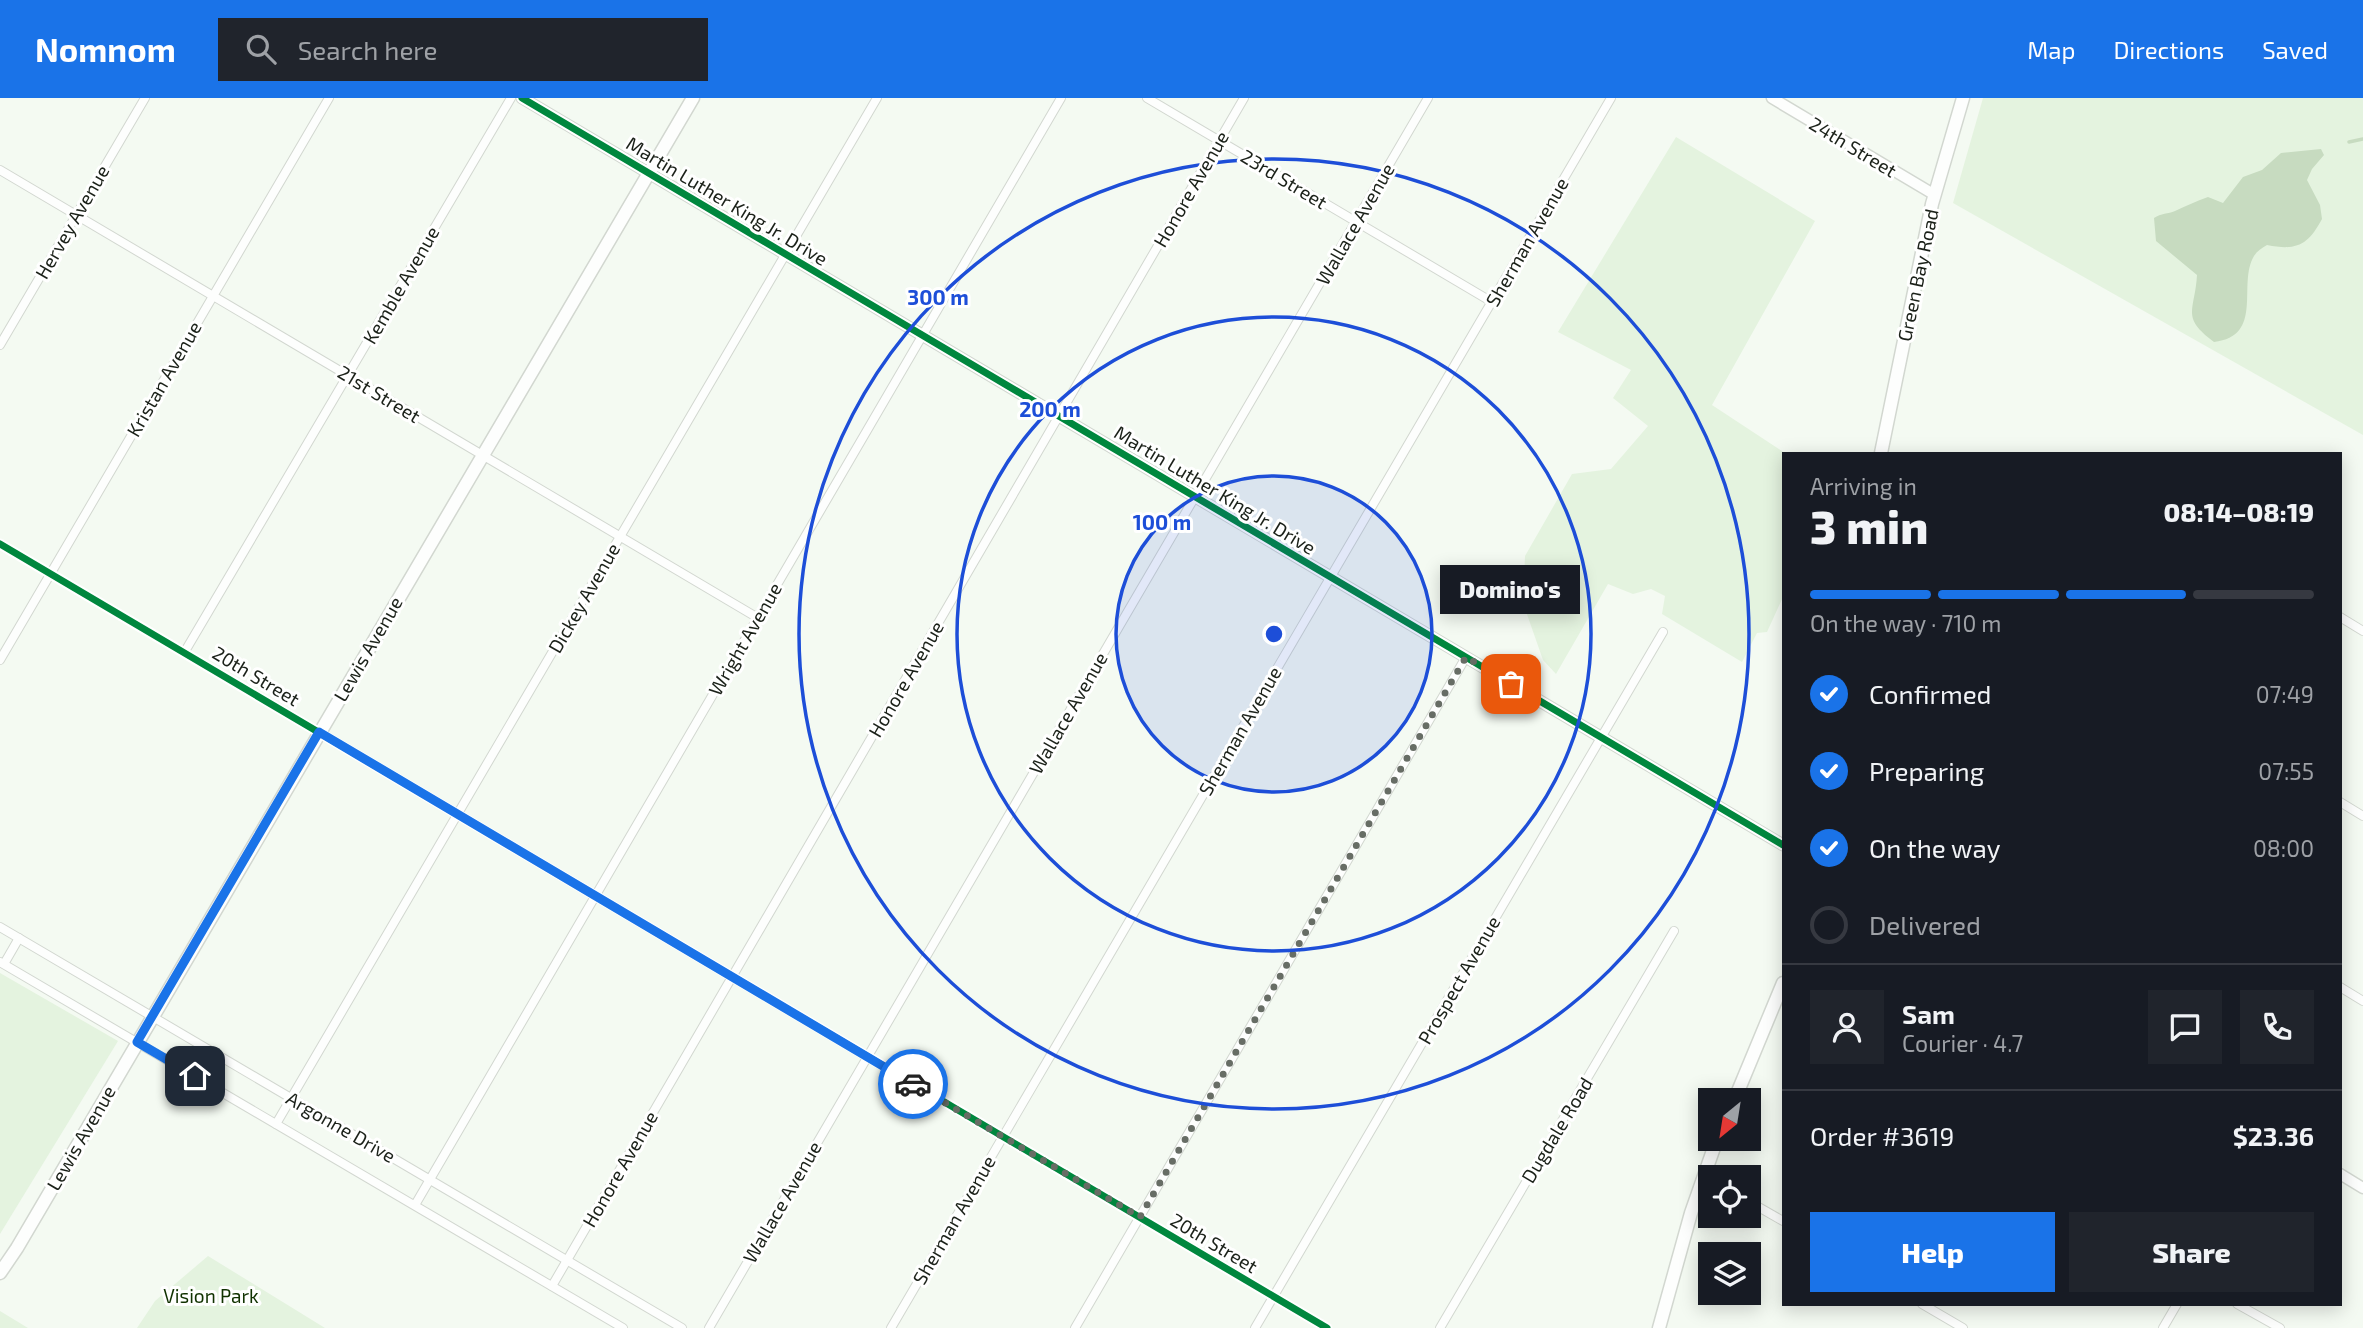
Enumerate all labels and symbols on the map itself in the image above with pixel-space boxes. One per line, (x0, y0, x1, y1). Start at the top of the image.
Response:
street label: 24th Street (1805, 112, 1901, 182)
street label: Honore Avenue (1148, 127, 1233, 251)
street label: Martin Luther King Jr. Drive (622, 131, 832, 270)
street label: 23rd Street (1237, 144, 1332, 213)
street label: Wallace Avenue (1310, 159, 1399, 289)
street label: Hervey Avenue (30, 161, 113, 283)
street label: Sherman Avenue (1480, 173, 1573, 310)
street label: Green Bay Road (1892, 207, 1943, 343)
street label: Kemble Avenue (358, 222, 444, 348)
text: 300 m (907, 284, 969, 309)
street label: Kristan Avenue (121, 317, 206, 441)
street label: 21st Street (334, 360, 425, 427)
text: 200 m (1019, 396, 1081, 421)
street label: Martin Luther King Jr. Drive (1110, 420, 1320, 559)
text: 100 m (1133, 509, 1191, 534)
street label: Dickey Avenue (543, 539, 624, 657)
callout: Domino's (1441, 565, 1581, 614)
street label: Wright Avenue (703, 578, 786, 699)
street label: Lewis Avenue (328, 592, 407, 705)
street label: Honore Avenue (863, 617, 948, 741)
centre of rings (1262, 622, 1286, 646)
street label: 20th Street (209, 641, 304, 711)
street label: Wallace Avenue (1023, 648, 1112, 778)
pin (1481, 654, 1541, 714)
street label: Sherman Avenue (1193, 662, 1286, 799)
street label: Prospect Avenue (1413, 912, 1505, 1048)
pin (165, 1046, 225, 1106)
courier (878, 1049, 948, 1119)
street label: Dugdale Road (1516, 1073, 1597, 1187)
street label: Lewis Avenue (41, 1081, 120, 1194)
street label: Argonne Drive (283, 1086, 400, 1167)
north arrow (1698, 1088, 1760, 1152)
street label: Honore Avenue (577, 1107, 662, 1231)
street label: Wallace Avenue (737, 1137, 826, 1267)
street label: Sherman Avenue (907, 1151, 1000, 1288)
street label: 20th Street (1167, 1208, 1262, 1278)
park label: Vision Park (163, 1284, 259, 1307)

